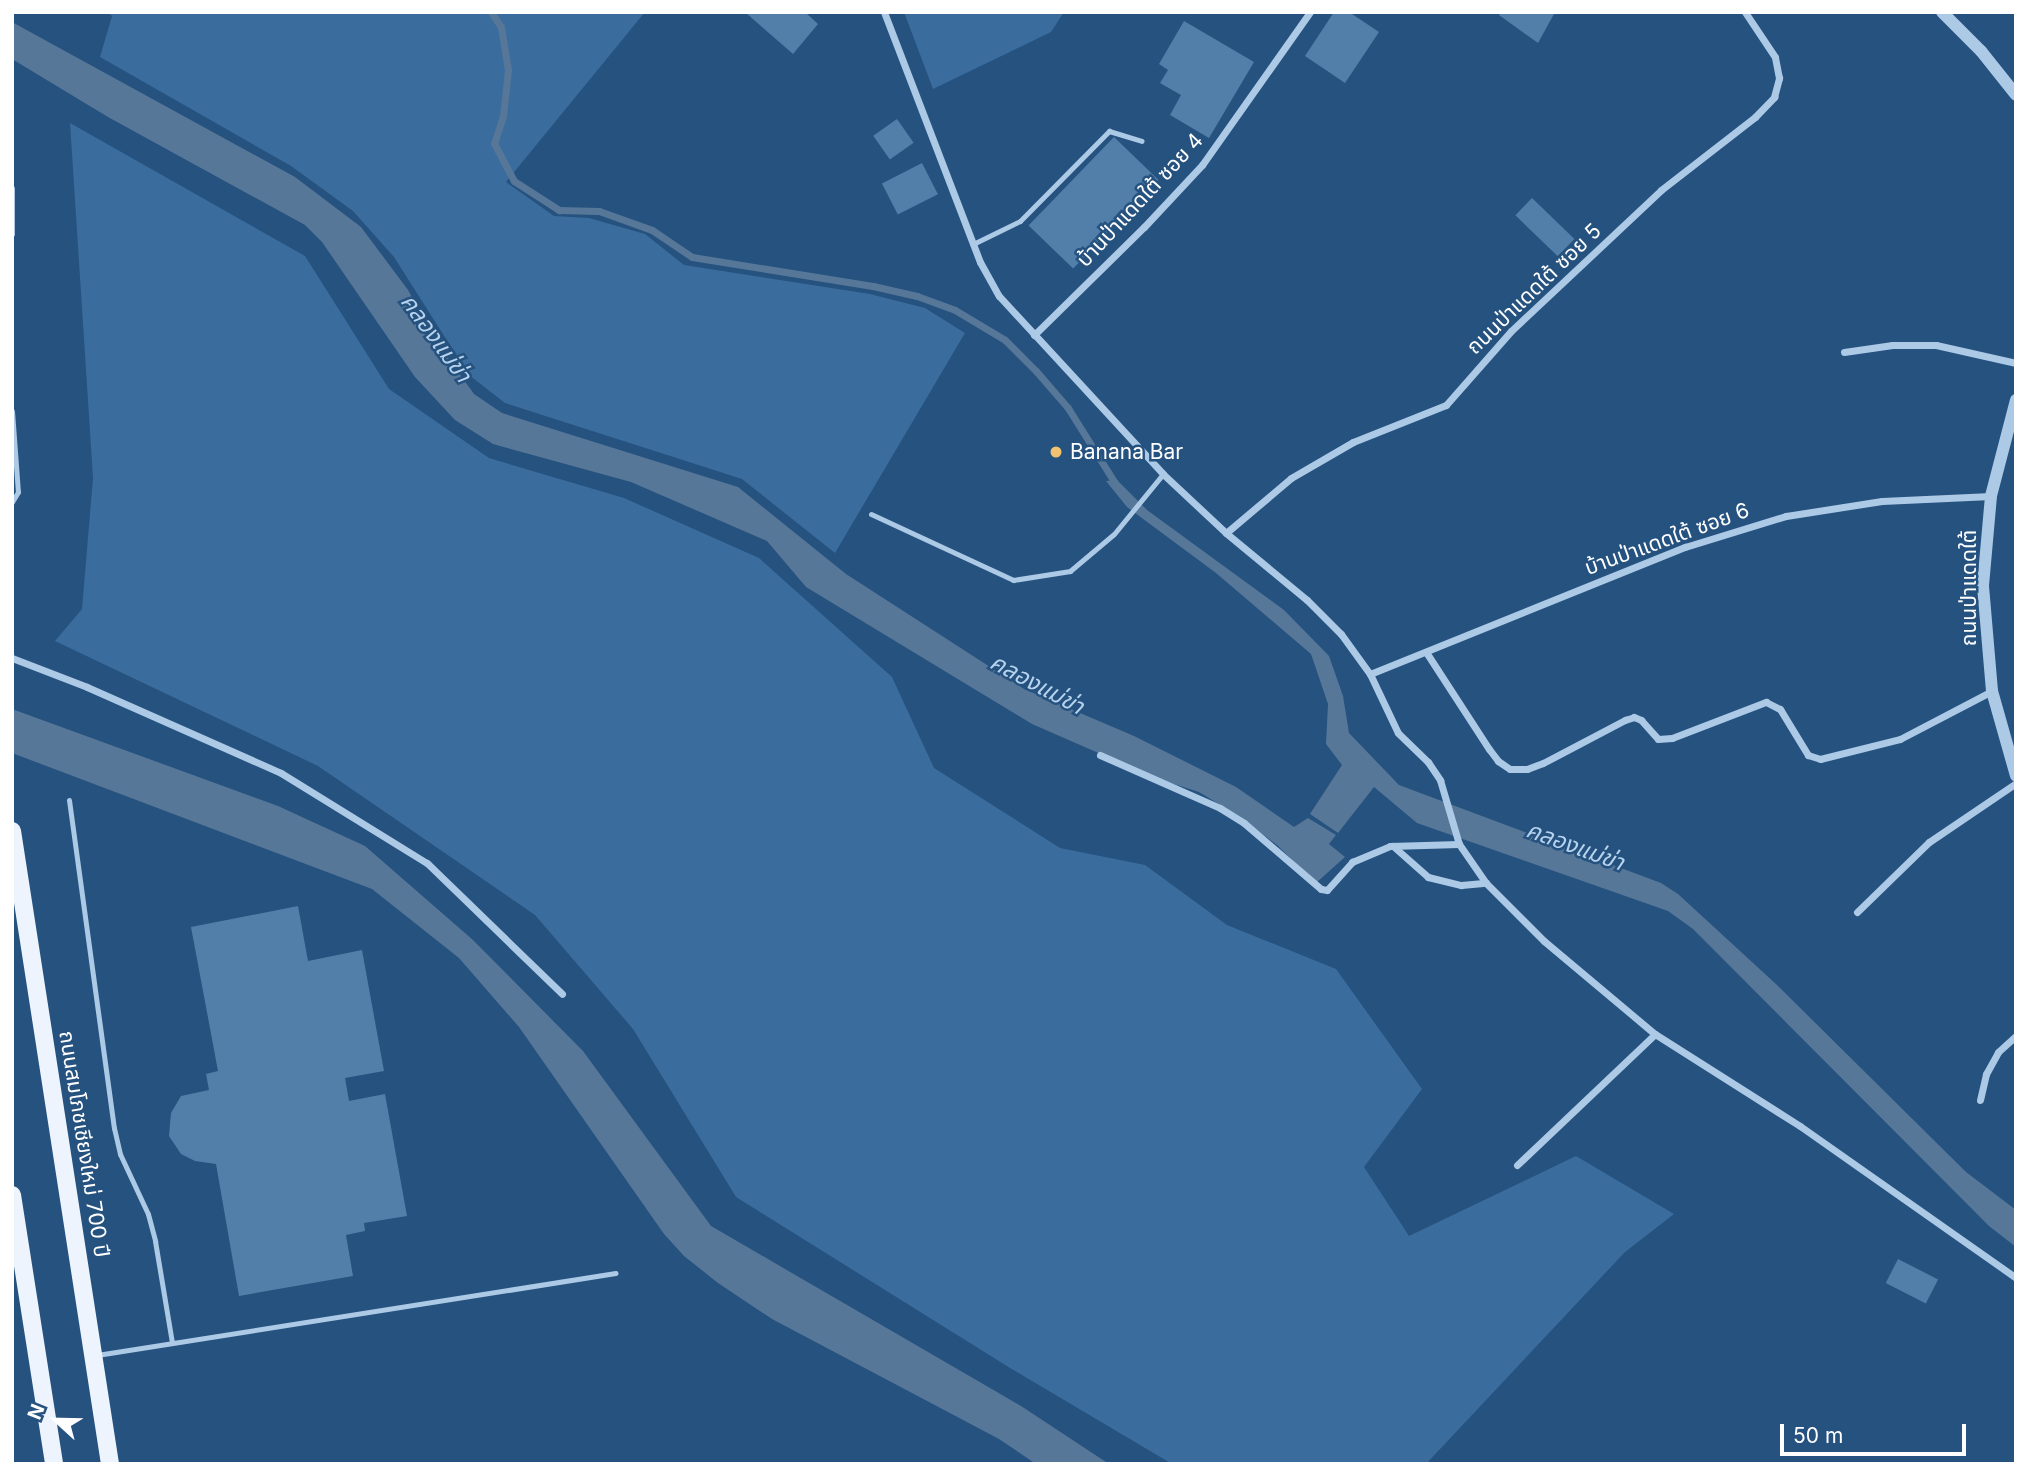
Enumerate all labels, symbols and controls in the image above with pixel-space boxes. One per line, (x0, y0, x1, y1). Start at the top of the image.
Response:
street label: บ้านป่าแดดใต้ ซอย 4 (1072, 128, 1208, 272)
street label: ถนนป่าแดดใต้ ซอย 5 (1462, 218, 1606, 360)
water label: คลองแม่ข่า (395, 289, 477, 387)
place label: Banana Bar (1070, 439, 1183, 465)
marker: Banana Bar (1048, 444, 1064, 460)
street label: บ้านป่าแดดใต้ ซอย 6 (1581, 498, 1753, 580)
street label: ถนนป่าแดดใต้ (1956, 530, 1982, 646)
water label: คลองแม่ข่า (986, 648, 1088, 720)
water label: คลองแม่ข่า (1522, 816, 1628, 876)
street label: ถนนสมโภชเชียงใหม่ 700 ปี (54, 1029, 114, 1259)
north arrow (21, 1385, 91, 1455)
text: N (23, 1401, 49, 1423)
scale bar (1783, 1410, 1968, 1454)
text: 50 m (1793, 1423, 1843, 1448)

